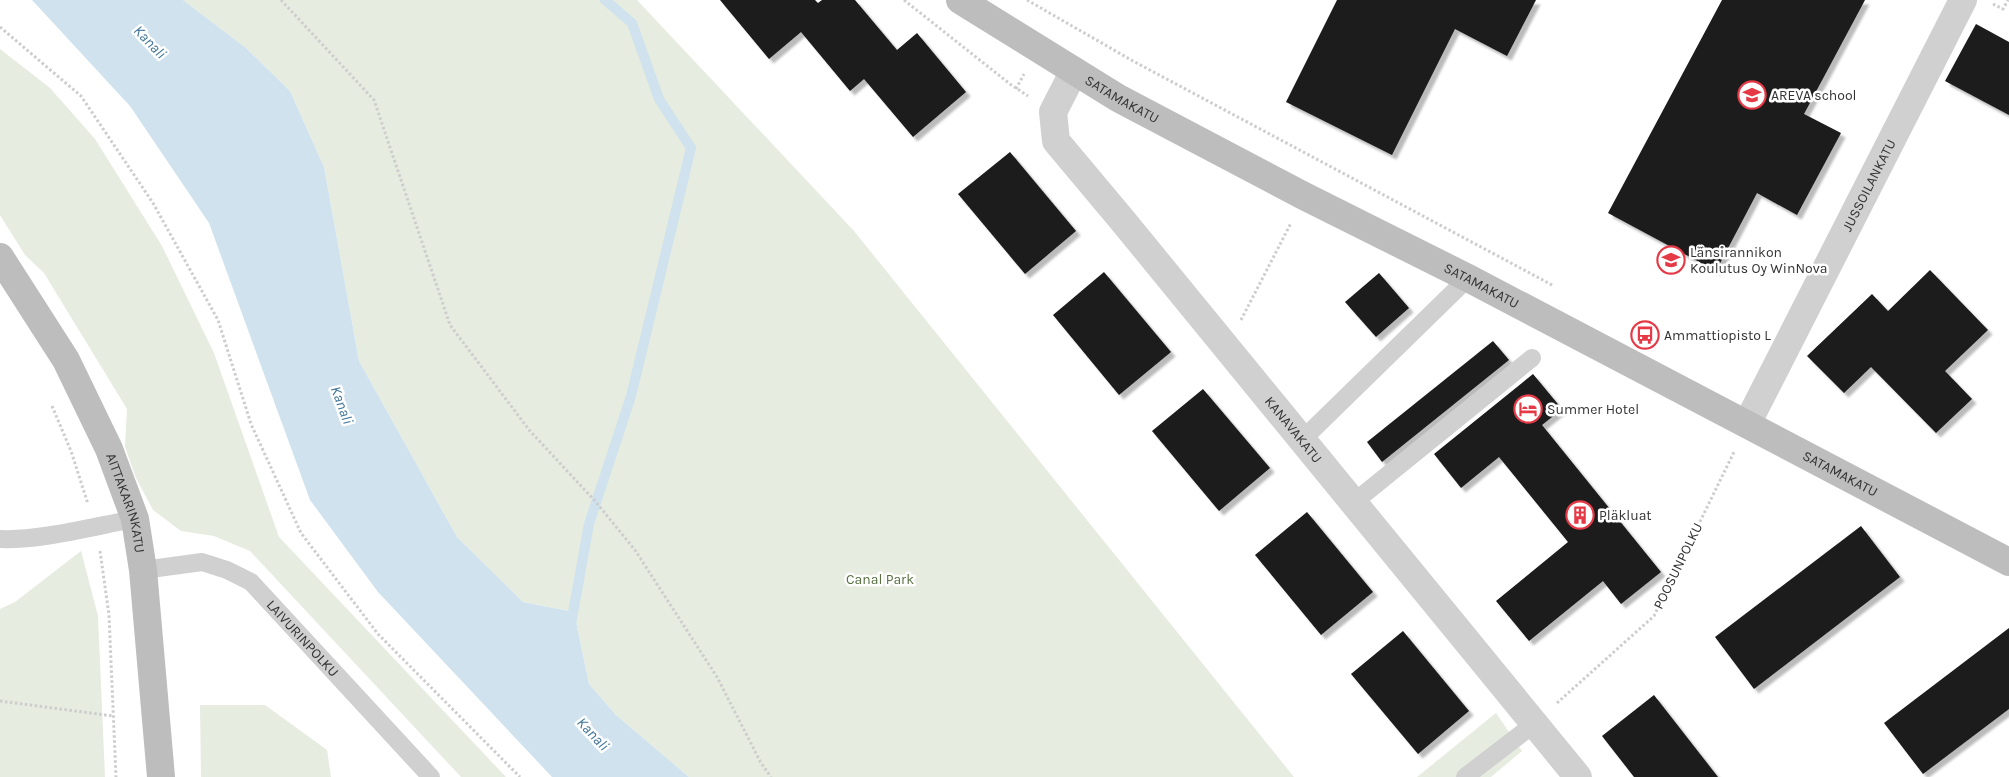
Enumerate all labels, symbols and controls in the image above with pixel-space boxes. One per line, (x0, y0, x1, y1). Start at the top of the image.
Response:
water label: Kanali (130, 22, 170, 62)
street label: SATAMAKATU (1082, 71, 1162, 127)
school or university icon: AREVA school (1737, 80, 1767, 110)
place label: AREVA school (1771, 87, 1857, 104)
street label: JUSSOILANKATU (1838, 136, 1899, 234)
place label: Länsirannikon Koulutus Oy WinNova (1690, 244, 1827, 277)
school or university icon: Länsirannikon Koulutus Oy WinNova (1656, 245, 1686, 275)
street label: SATAMAKATU (1441, 259, 1522, 312)
bus stop icon: Ammattiopisto L (1630, 320, 1660, 350)
place label: Ammattiopisto L (1664, 327, 1771, 344)
water label: Kanali (327, 383, 357, 427)
street label: KANAVAKATU (1261, 393, 1326, 466)
hotel icon: Summer Hotel (1513, 394, 1543, 424)
place label: Summer Hotel (1547, 401, 1639, 418)
street label: SATAMAKATU (1800, 447, 1881, 500)
street label: AITTAKARINKATU (103, 450, 149, 554)
building icon: Pläkluat (1565, 500, 1595, 530)
place label: Pläkluat (1599, 507, 1652, 524)
street label: POOSUNPOLKU (1650, 520, 1706, 612)
park label: Canal Park (846, 571, 914, 588)
street label: LAIVURINPOLKU (263, 596, 343, 680)
water label: Kanali (573, 713, 613, 755)

